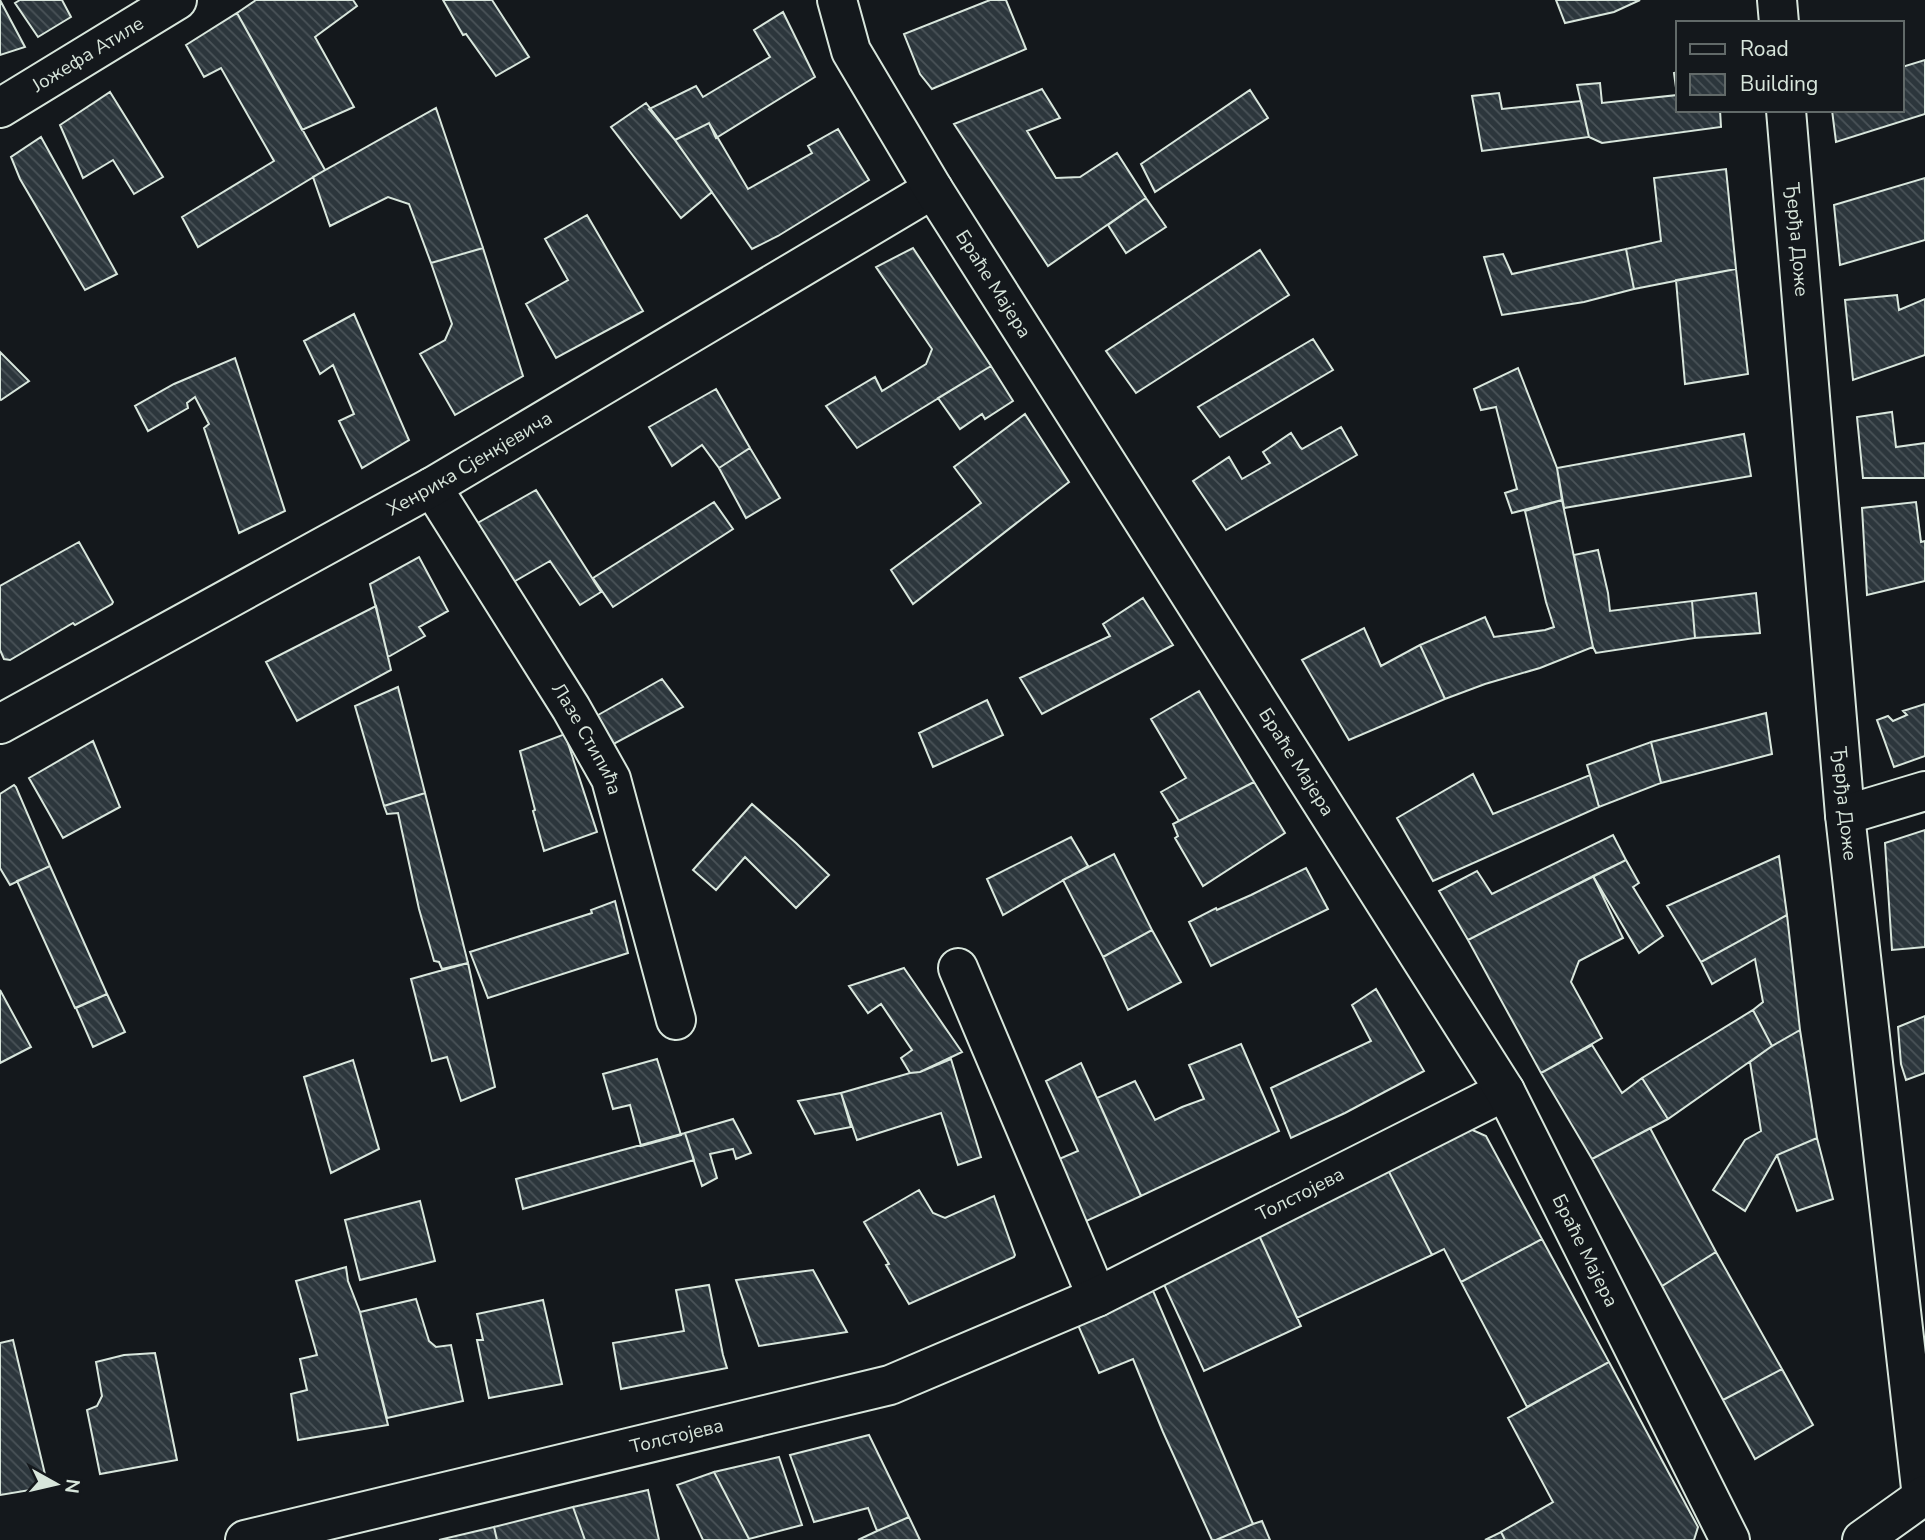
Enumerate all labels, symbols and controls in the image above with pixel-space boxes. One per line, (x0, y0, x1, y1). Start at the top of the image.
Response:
street label: Јожефа Атиле (26, 10, 149, 99)
legend (1676, 21, 1904, 112)
text: Road (1740, 35, 1789, 63)
text: Building (1740, 70, 1818, 98)
street label: Ђерђа Доже (1779, 181, 1815, 298)
street label: Браће Мајера (949, 225, 1037, 343)
street label: Хенрика Сјенкјевича (382, 405, 557, 522)
street label: Лазе Стипића (545, 678, 628, 798)
street label: Браће Мајера (1252, 703, 1340, 821)
street label: Ђерђа Доже (1826, 745, 1863, 862)
street label: Толстојева (1252, 1161, 1349, 1227)
street label: Браће Мајера (1546, 1190, 1624, 1312)
street label: Толстојева (627, 1412, 726, 1460)
north arrow (21, 1449, 91, 1519)
text: N (58, 1477, 86, 1495)

